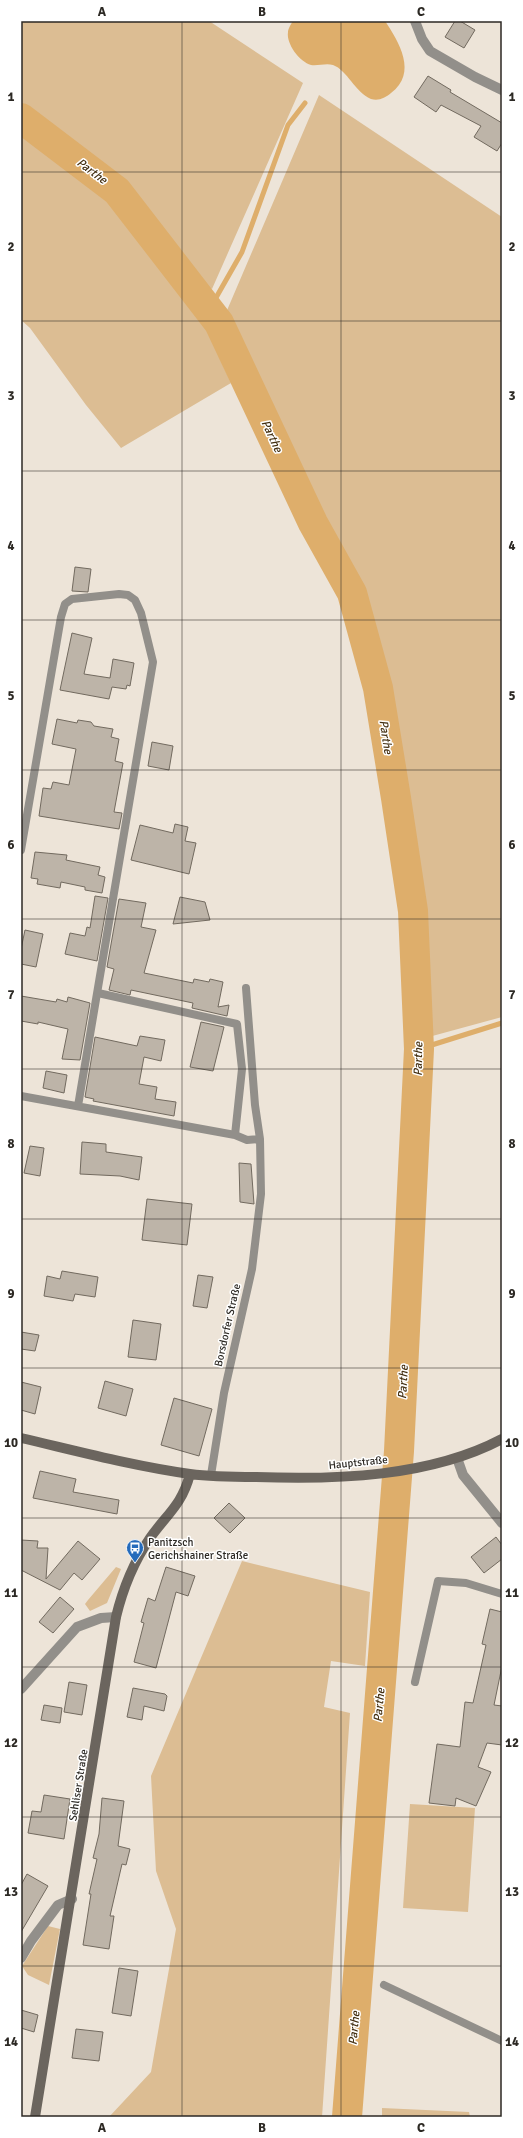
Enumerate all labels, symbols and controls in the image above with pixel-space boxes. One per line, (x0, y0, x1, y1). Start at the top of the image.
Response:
text: A (98, 4, 107, 20)
text: B (258, 4, 266, 20)
text: C (417, 4, 425, 20)
text: 1 (7, 89, 15, 105)
text: 1 (508, 89, 516, 105)
water label: Parthe (74, 155, 111, 188)
text: 2 (7, 239, 15, 255)
text: 2 (508, 239, 516, 255)
text: 3 (7, 388, 15, 404)
text: 3 (508, 388, 516, 404)
water label: Parthe (258, 418, 286, 456)
text: 4 (7, 538, 15, 554)
text: 4 (508, 538, 516, 554)
text: 5 (7, 688, 15, 704)
text: 5 (508, 688, 516, 704)
water label: Parthe (375, 719, 396, 756)
text: 6 (7, 837, 15, 853)
text: 6 (508, 837, 516, 853)
text: 7 (7, 987, 15, 1003)
text: 7 (508, 987, 516, 1003)
water label: Parthe (411, 1041, 426, 1076)
text: 8 (7, 1136, 15, 1152)
text: 8 (508, 1136, 516, 1152)
street label: Borsdorfer Straße (212, 1282, 243, 1368)
text: 9 (7, 1286, 15, 1302)
text: 9 (508, 1286, 516, 1302)
water label: Parthe (395, 1364, 412, 1399)
text: 10 (4, 1435, 18, 1451)
text: 10 (505, 1435, 519, 1451)
street label: Hauptstraße (328, 1453, 388, 1472)
place label: Panitzsch Gerichshainer Straße (148, 1536, 248, 1562)
bus stop icon: Panitzsch Gerichshainer Straße (125, 1538, 145, 1563)
text: 11 (4, 1585, 18, 1601)
text: 11 (505, 1585, 519, 1601)
water label: Parthe (371, 1686, 389, 1723)
text: 12 (4, 1735, 18, 1751)
text: 12 (505, 1735, 519, 1751)
street label: Sehliser Straße (66, 1748, 91, 1822)
text: 13 (4, 1884, 18, 1900)
text: 13 (505, 1884, 519, 1900)
water label: Parthe (346, 2009, 364, 2046)
text: 14 (4, 2034, 18, 2050)
text: 14 (505, 2034, 519, 2050)
text: A (98, 2120, 107, 2136)
text: B (258, 2120, 266, 2136)
text: C (417, 2120, 425, 2136)

